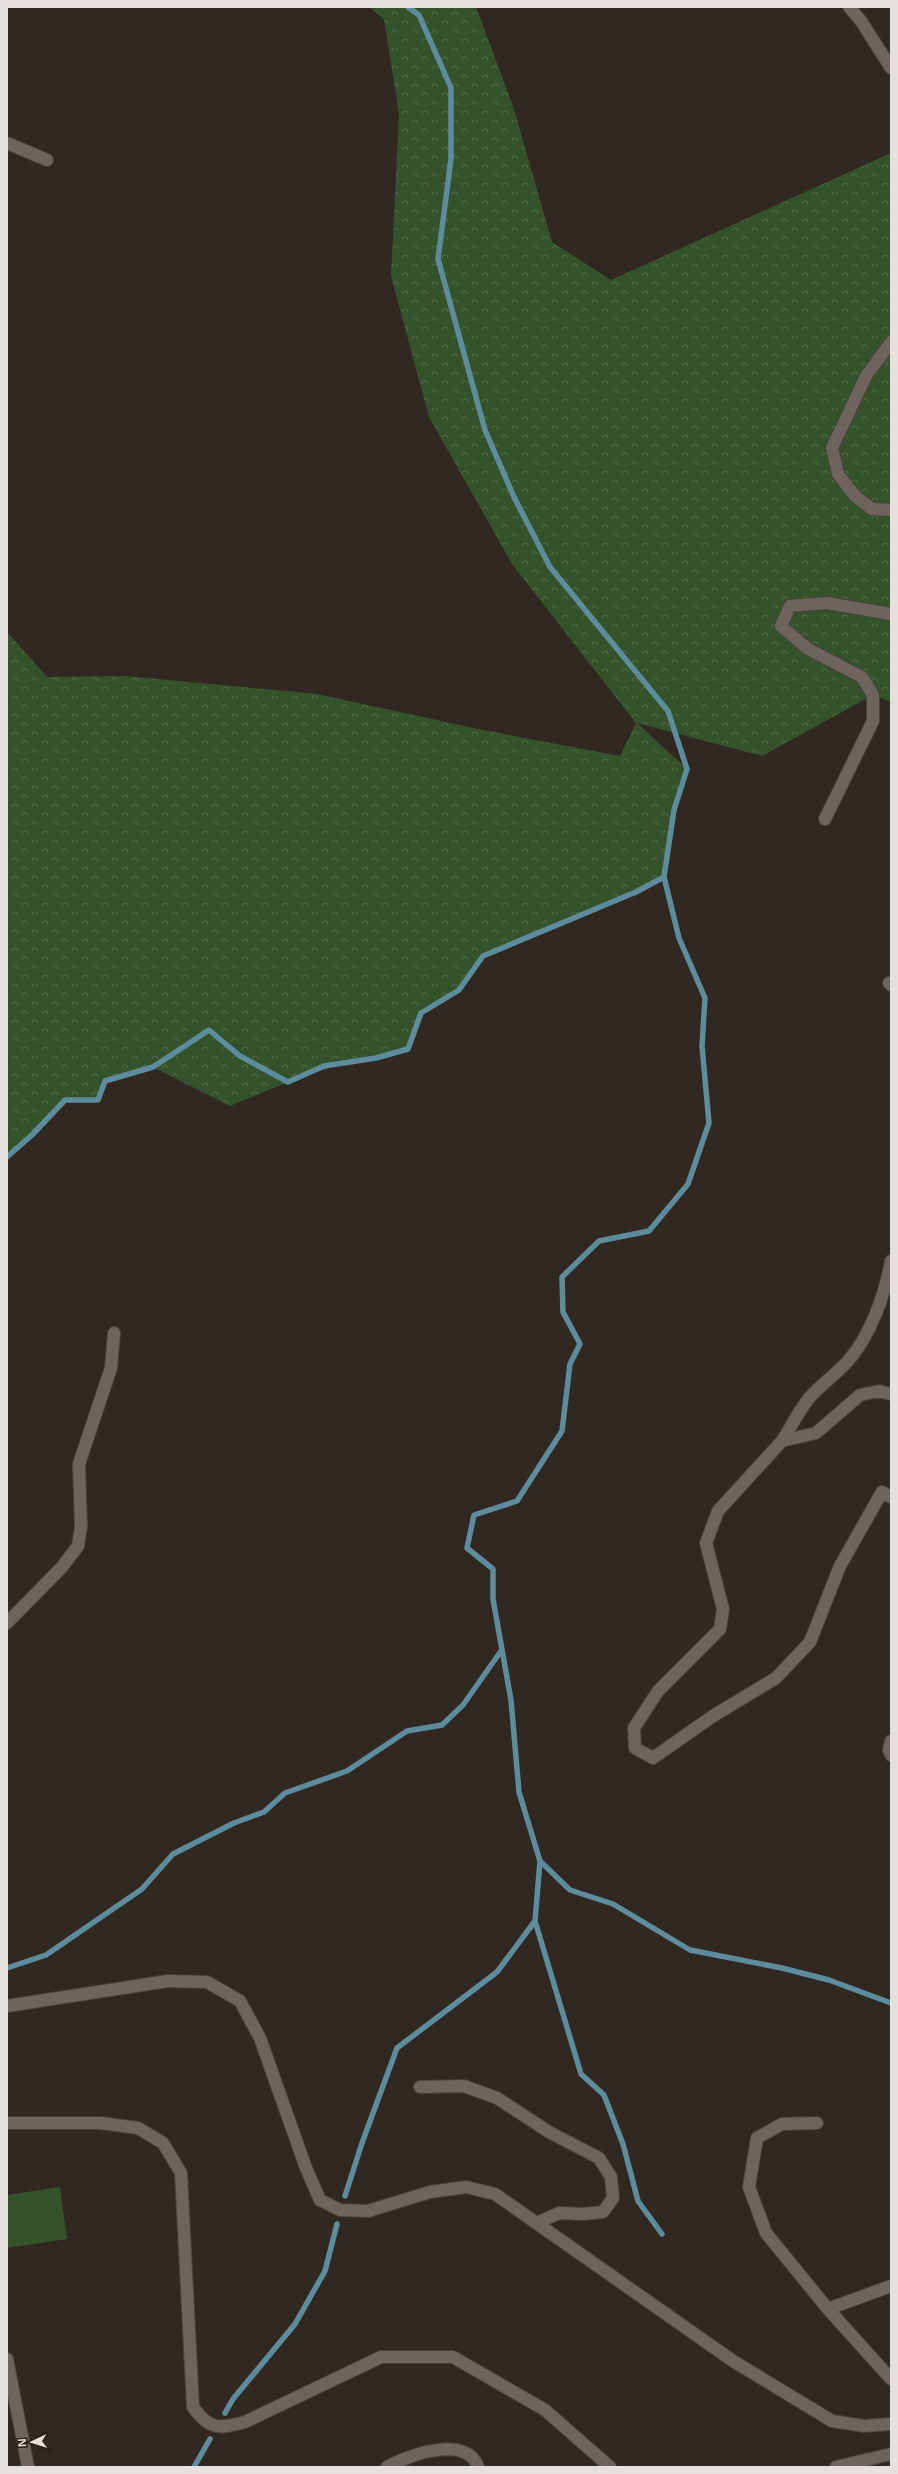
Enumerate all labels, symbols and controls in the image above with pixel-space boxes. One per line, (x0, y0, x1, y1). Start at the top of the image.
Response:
north arrow (12, 2422, 52, 2462)
text: N (14, 2438, 29, 2448)

